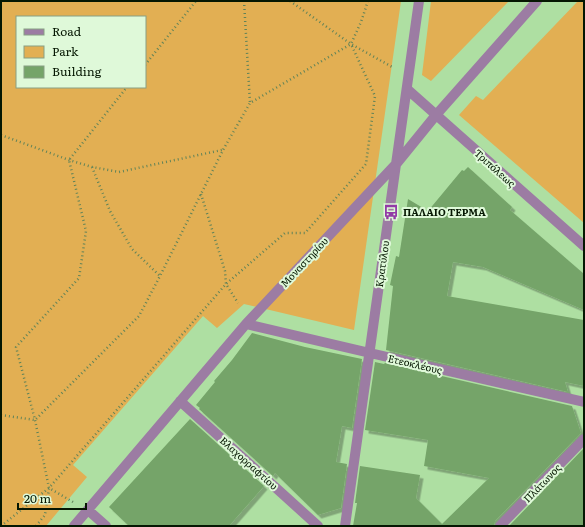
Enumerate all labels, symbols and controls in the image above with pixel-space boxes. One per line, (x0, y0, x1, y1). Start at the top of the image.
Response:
legend (16, 16, 146, 88)
text: Road (52, 22, 82, 40)
text: Park (52, 42, 79, 60)
text: Building (52, 62, 102, 80)
street label: Τριπόλεως (471, 145, 519, 190)
bus stop icon: ΠΑΛΑΙΟ ΤΕΡΜΑ (382, 203, 400, 221)
place label: ΠΑΛΑΙΟ ΤΕΡΜΑ (403, 204, 486, 219)
street label: Μοναστηρίου (276, 233, 331, 290)
street label: Κρατύλου (371, 239, 392, 288)
street label: Ετεοκλέους (387, 350, 444, 377)
street label: Βλαχορραφτίου (217, 433, 282, 493)
street label: Πλάτωνος (519, 460, 564, 505)
scale bar (18, 485, 86, 511)
text: 20 m (24, 489, 51, 507)

